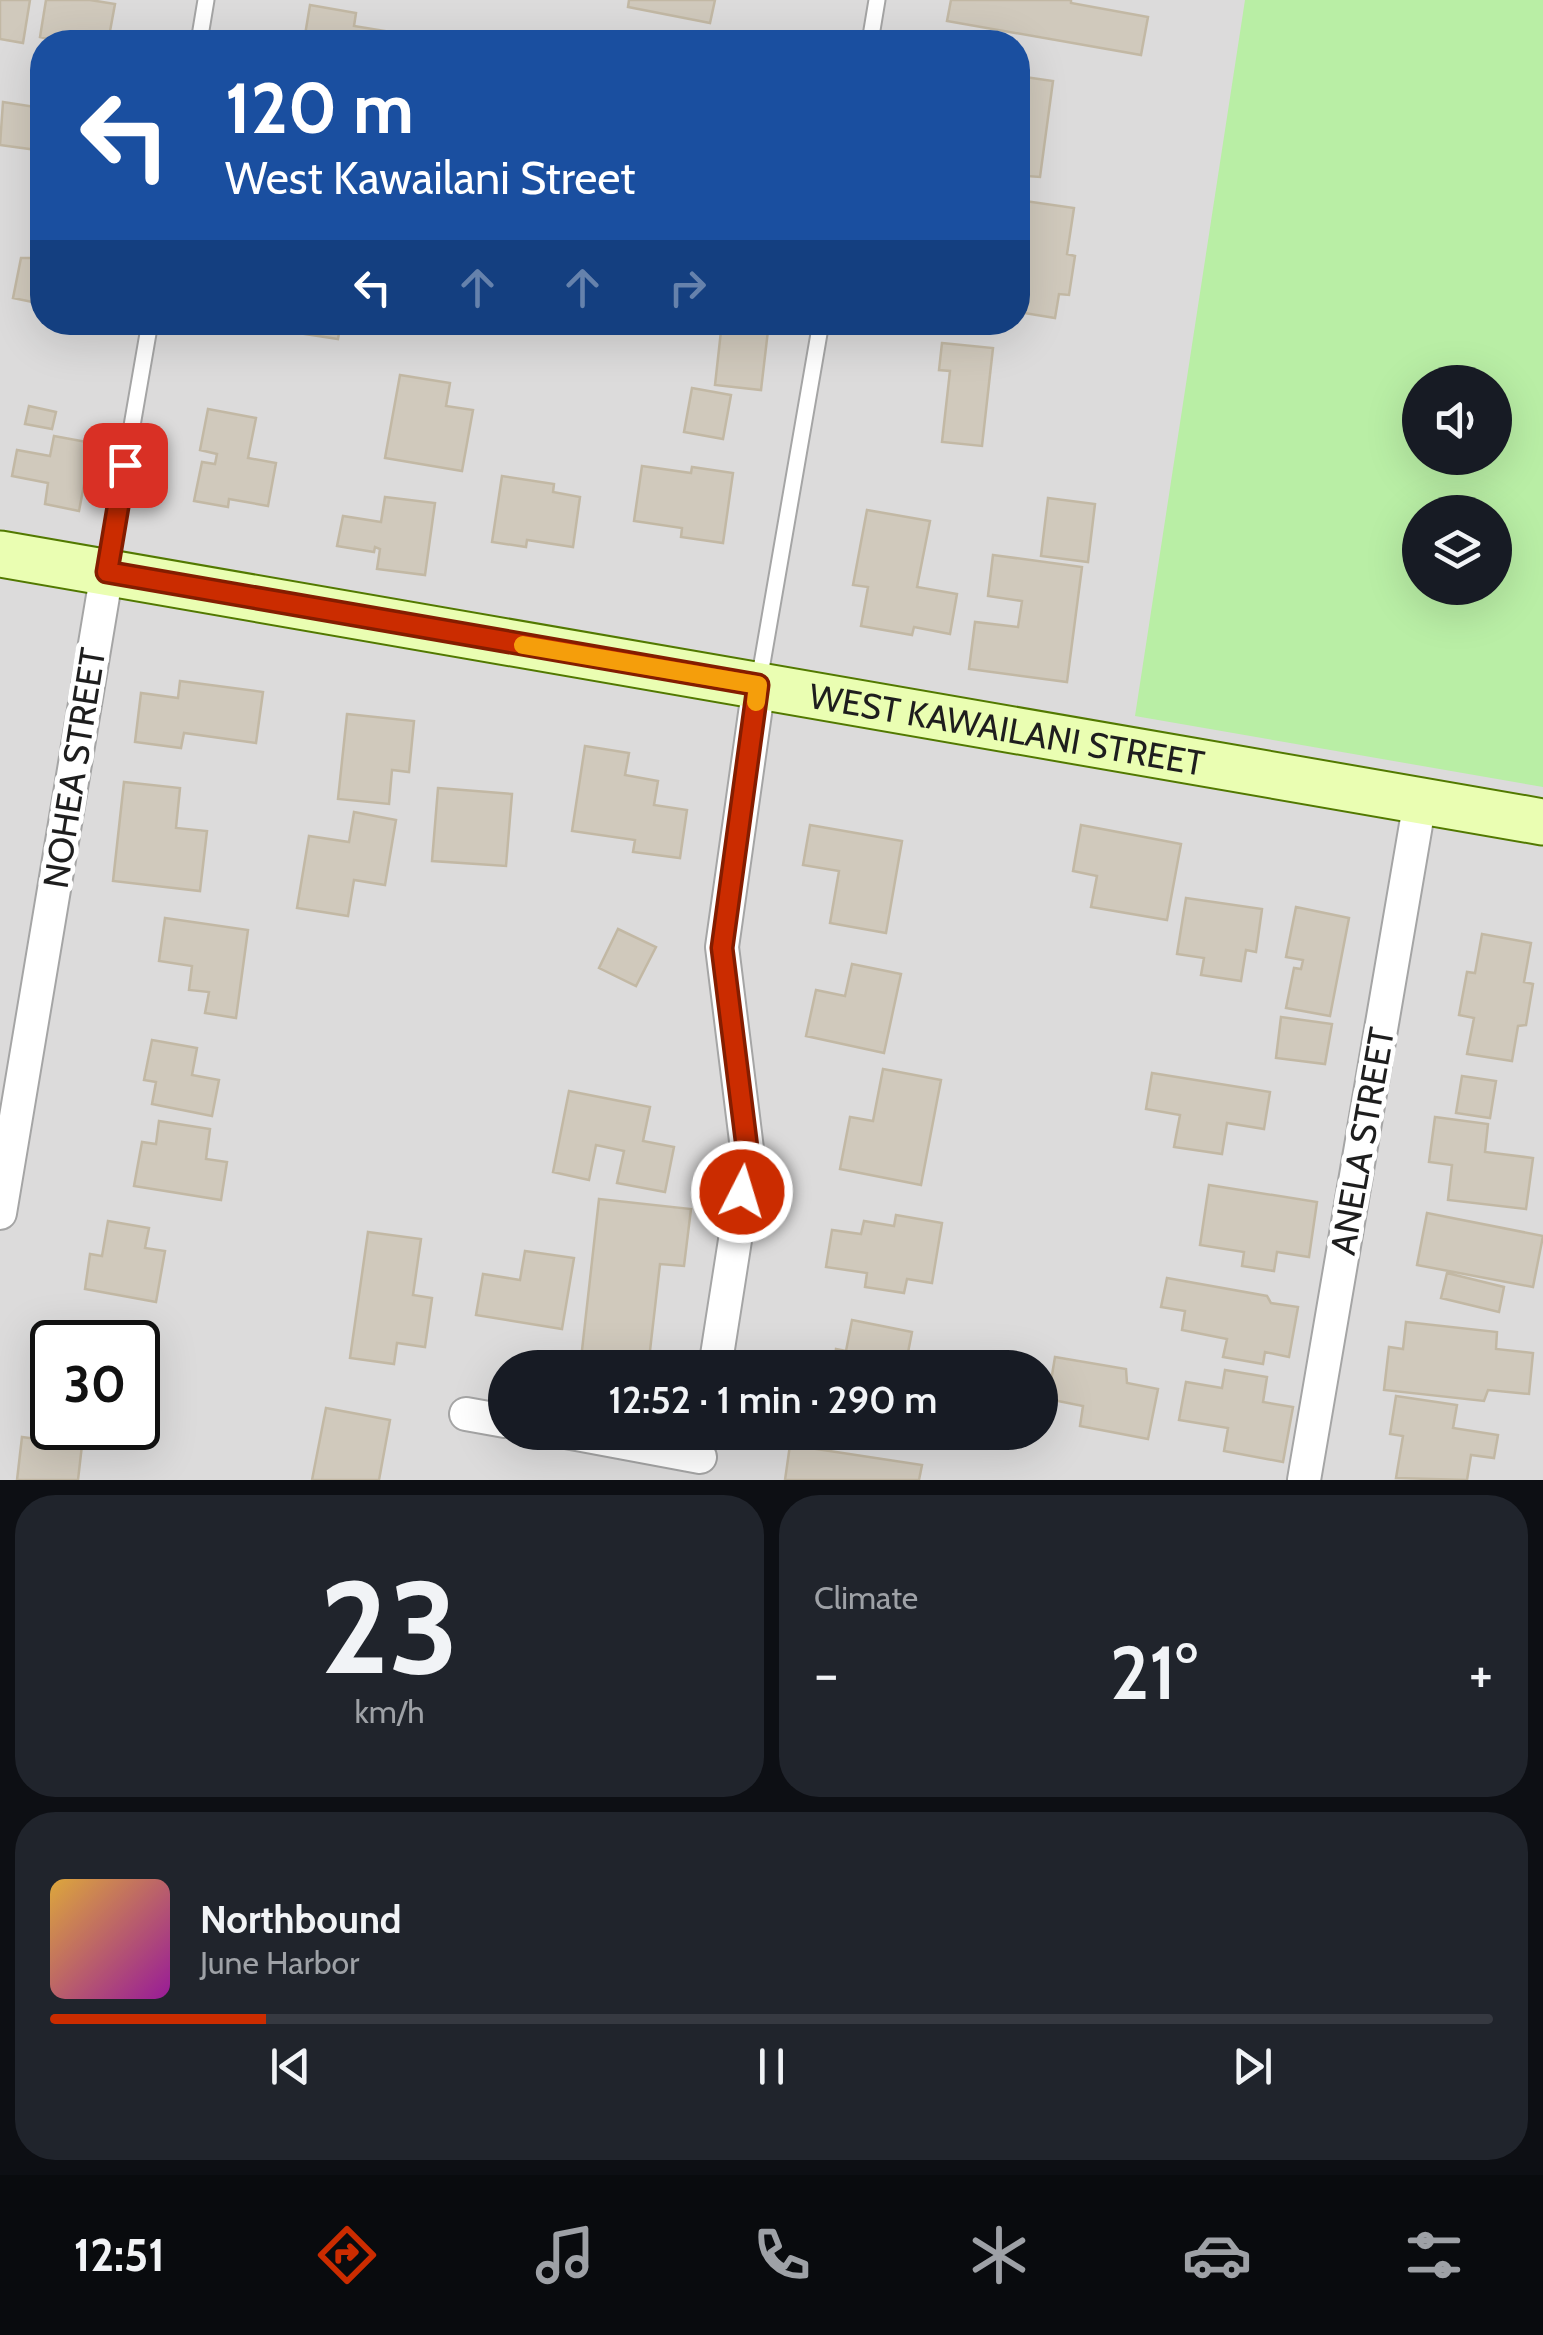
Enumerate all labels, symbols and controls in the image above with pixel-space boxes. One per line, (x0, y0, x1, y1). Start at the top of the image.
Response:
text: 120 m (225, 65, 414, 151)
icon: left (60, 70, 190, 200)
text: West Kawailani Street (225, 151, 636, 205)
icon: left (345, 260, 400, 315)
icon: ahead (450, 260, 505, 315)
icon: ahead (555, 260, 610, 315)
icon: right (660, 260, 715, 315)
map controls (1402, 365, 1512, 605)
button: sound (1402, 365, 1512, 475)
pin (83, 423, 168, 508)
icon: arrive (98, 438, 153, 493)
button: layers (1402, 495, 1512, 605)
street label: NOHEA STREET (34, 644, 114, 891)
street label: WEST KAWAILANI STREET (806, 673, 1208, 784)
street label: ANELA STREET (1321, 1024, 1403, 1258)
position arrow (690, 1140, 794, 1244)
speed limit sign: 30 (30, 1320, 160, 1450)
text: 12:52 · 1 min · 290 m (609, 1376, 937, 1423)
text: 23 (320, 1548, 459, 1706)
text: Climate (814, 1578, 918, 1617)
text: 21° (1110, 1627, 1197, 1718)
text: − (814, 1640, 838, 1707)
text: + (1469, 1640, 1493, 1707)
text: km/h (354, 1692, 425, 1731)
text: Northbound (200, 1896, 402, 1943)
text: June Harbor (200, 1943, 359, 1982)
icon: previous (263, 2039, 318, 2094)
icon: pause (744, 2039, 799, 2094)
icon: next (1225, 2039, 1280, 2094)
icon: directions (312, 2220, 382, 2290)
icon: music (530, 2220, 600, 2290)
icon: phone (747, 2220, 817, 2290)
icon: climate (964, 2220, 1034, 2290)
icon: car (1182, 2220, 1252, 2290)
icon: filters (1399, 2220, 1469, 2290)
text: 12:51 (74, 2228, 165, 2282)

